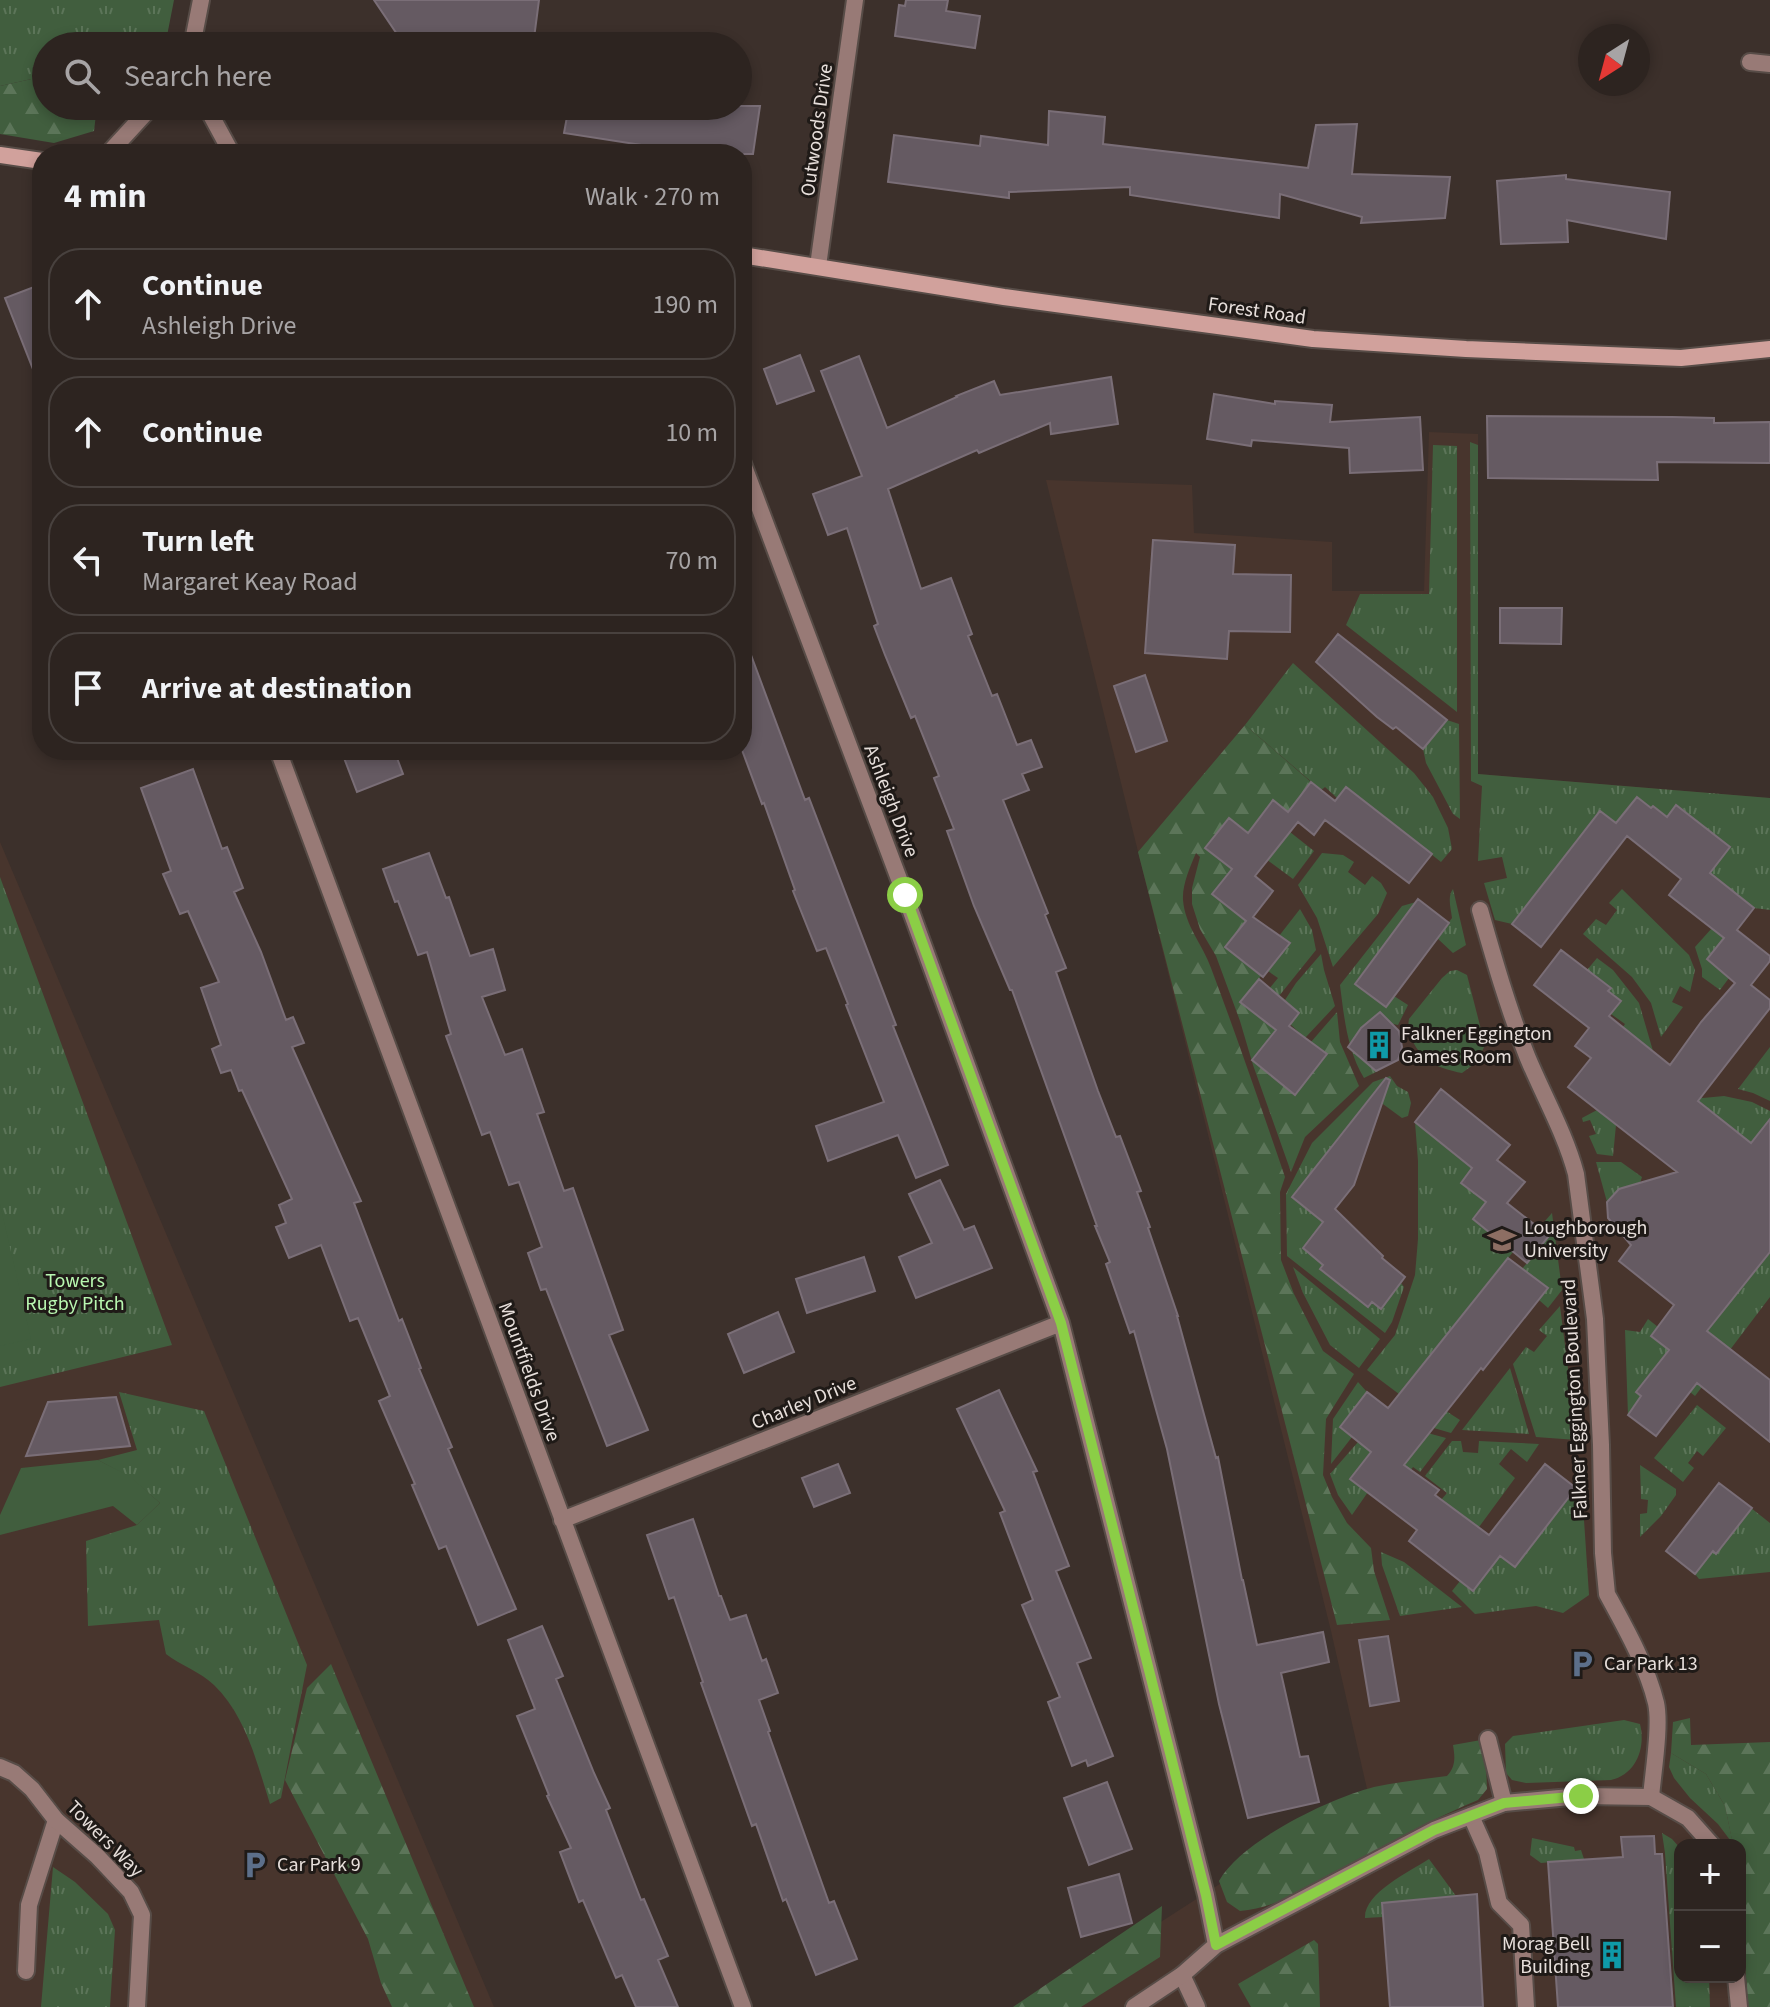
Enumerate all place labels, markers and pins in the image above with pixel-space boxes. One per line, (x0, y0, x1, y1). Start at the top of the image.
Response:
place label: Falkner Eggington Games Room (1401, 1020, 1552, 1071)
building icon: Falkner Eggington Games Room (1364, 1030, 1394, 1060)
place label: Loughborough University (1524, 1214, 1647, 1265)
school or university icon: Loughborough University (1487, 1225, 1517, 1255)
parking icon: Car Park 13 (1567, 1649, 1597, 1679)
place label: Car Park 13 (1604, 1650, 1698, 1678)
parking icon: Car Park 9 (240, 1850, 270, 1880)
place label: Car Park 9 (277, 1851, 361, 1879)
place label: Morag Bell Building (1502, 1930, 1590, 1981)
building icon: Morag Bell Building (1597, 1940, 1627, 1970)

